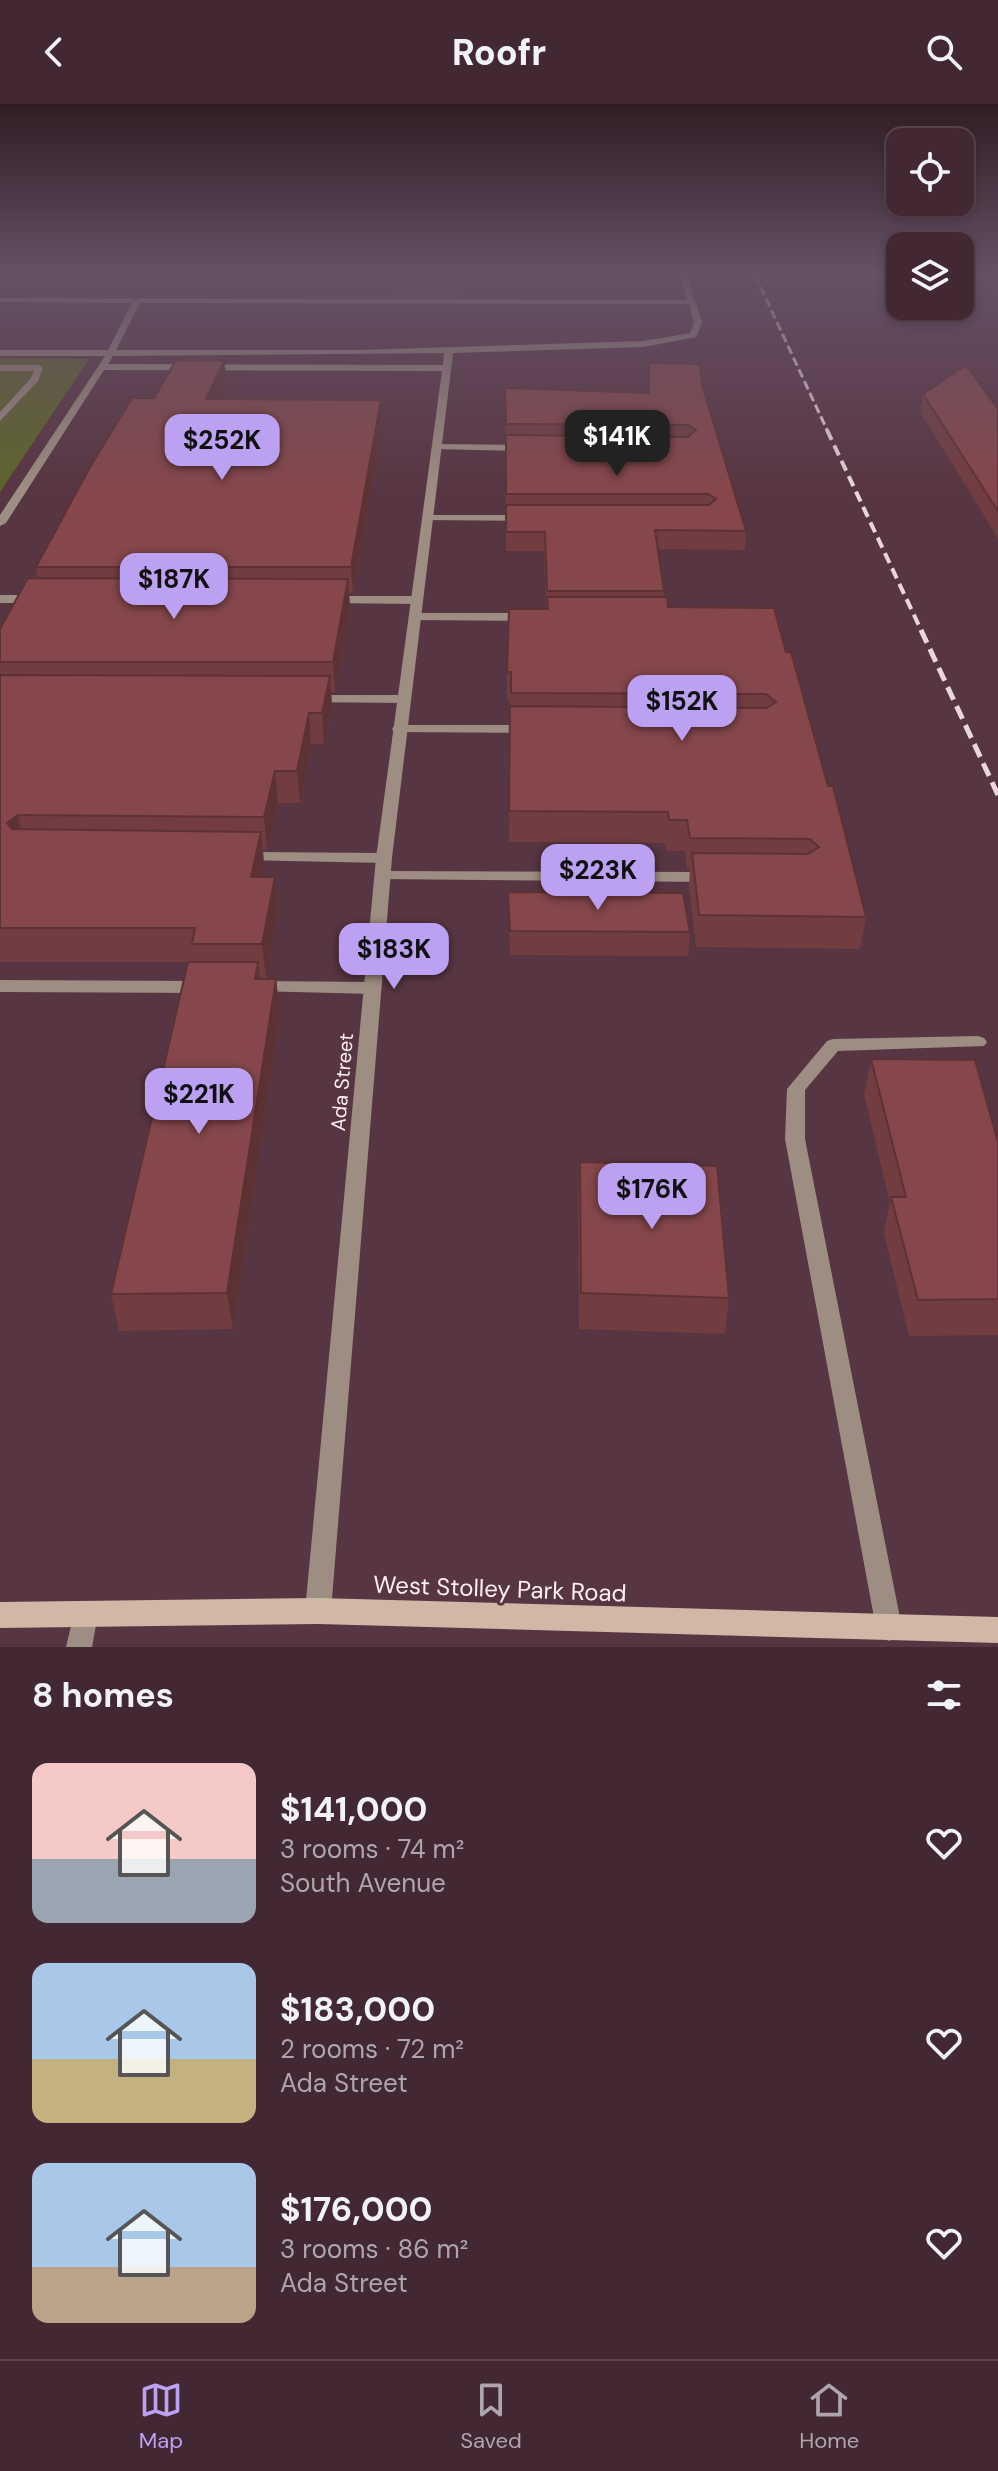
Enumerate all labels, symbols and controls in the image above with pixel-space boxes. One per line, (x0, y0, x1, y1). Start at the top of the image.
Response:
text: Roofr (452, 29, 546, 76)
icon: back (32, 30, 76, 74)
icon: search (922, 30, 966, 74)
map controls (886, 128, 974, 320)
button: locate (886, 128, 974, 216)
button: layers (886, 232, 974, 320)
pin: $141K (561, 410, 673, 478)
pin: $252K (166, 414, 278, 482)
text: $141K (583, 419, 651, 453)
text: $252K (183, 423, 261, 457)
pin: $187K (118, 553, 230, 621)
text: $187K (138, 562, 210, 596)
pin: $152K (626, 675, 738, 743)
text: $152K (645, 684, 719, 718)
pin: $223K (542, 844, 654, 912)
text: $223K (559, 853, 637, 887)
pin: $183K (338, 923, 450, 991)
text: $183K (357, 932, 431, 966)
street label: Ada Street (325, 1032, 359, 1132)
pin: $221K (143, 1068, 255, 1136)
text: $221K (163, 1077, 235, 1111)
pin: $176K (596, 1163, 708, 1231)
text: $176K (616, 1172, 688, 1206)
street label: West Stolley Park Road (373, 1569, 627, 1608)
text: 8 homes (32, 1673, 174, 1718)
icon: filters (922, 1673, 966, 1717)
text: $141,000 (280, 1787, 428, 1832)
icon: home (96, 1795, 192, 1891)
icon: heart (922, 1821, 966, 1865)
text: 3 rooms · 74 m² (280, 1832, 464, 1866)
text: South Avenue (280, 1866, 446, 1900)
text: $183,000 (280, 1987, 435, 2032)
icon: home (96, 1995, 192, 2091)
icon: heart (922, 2021, 966, 2065)
text: 2 rooms · 72 m² (280, 2032, 464, 2066)
text: Ada Street (280, 2066, 408, 2100)
text: $176,000 (280, 2187, 433, 2232)
icon: home (96, 2195, 192, 2291)
icon: heart (922, 2221, 966, 2265)
text: 3 rooms · 86 m² (280, 2232, 468, 2266)
text: Ada Street (280, 2266, 408, 2300)
tab: Map (139, 2378, 183, 2455)
tab: Saved (460, 2378, 522, 2455)
tab: Home (799, 2378, 859, 2455)

